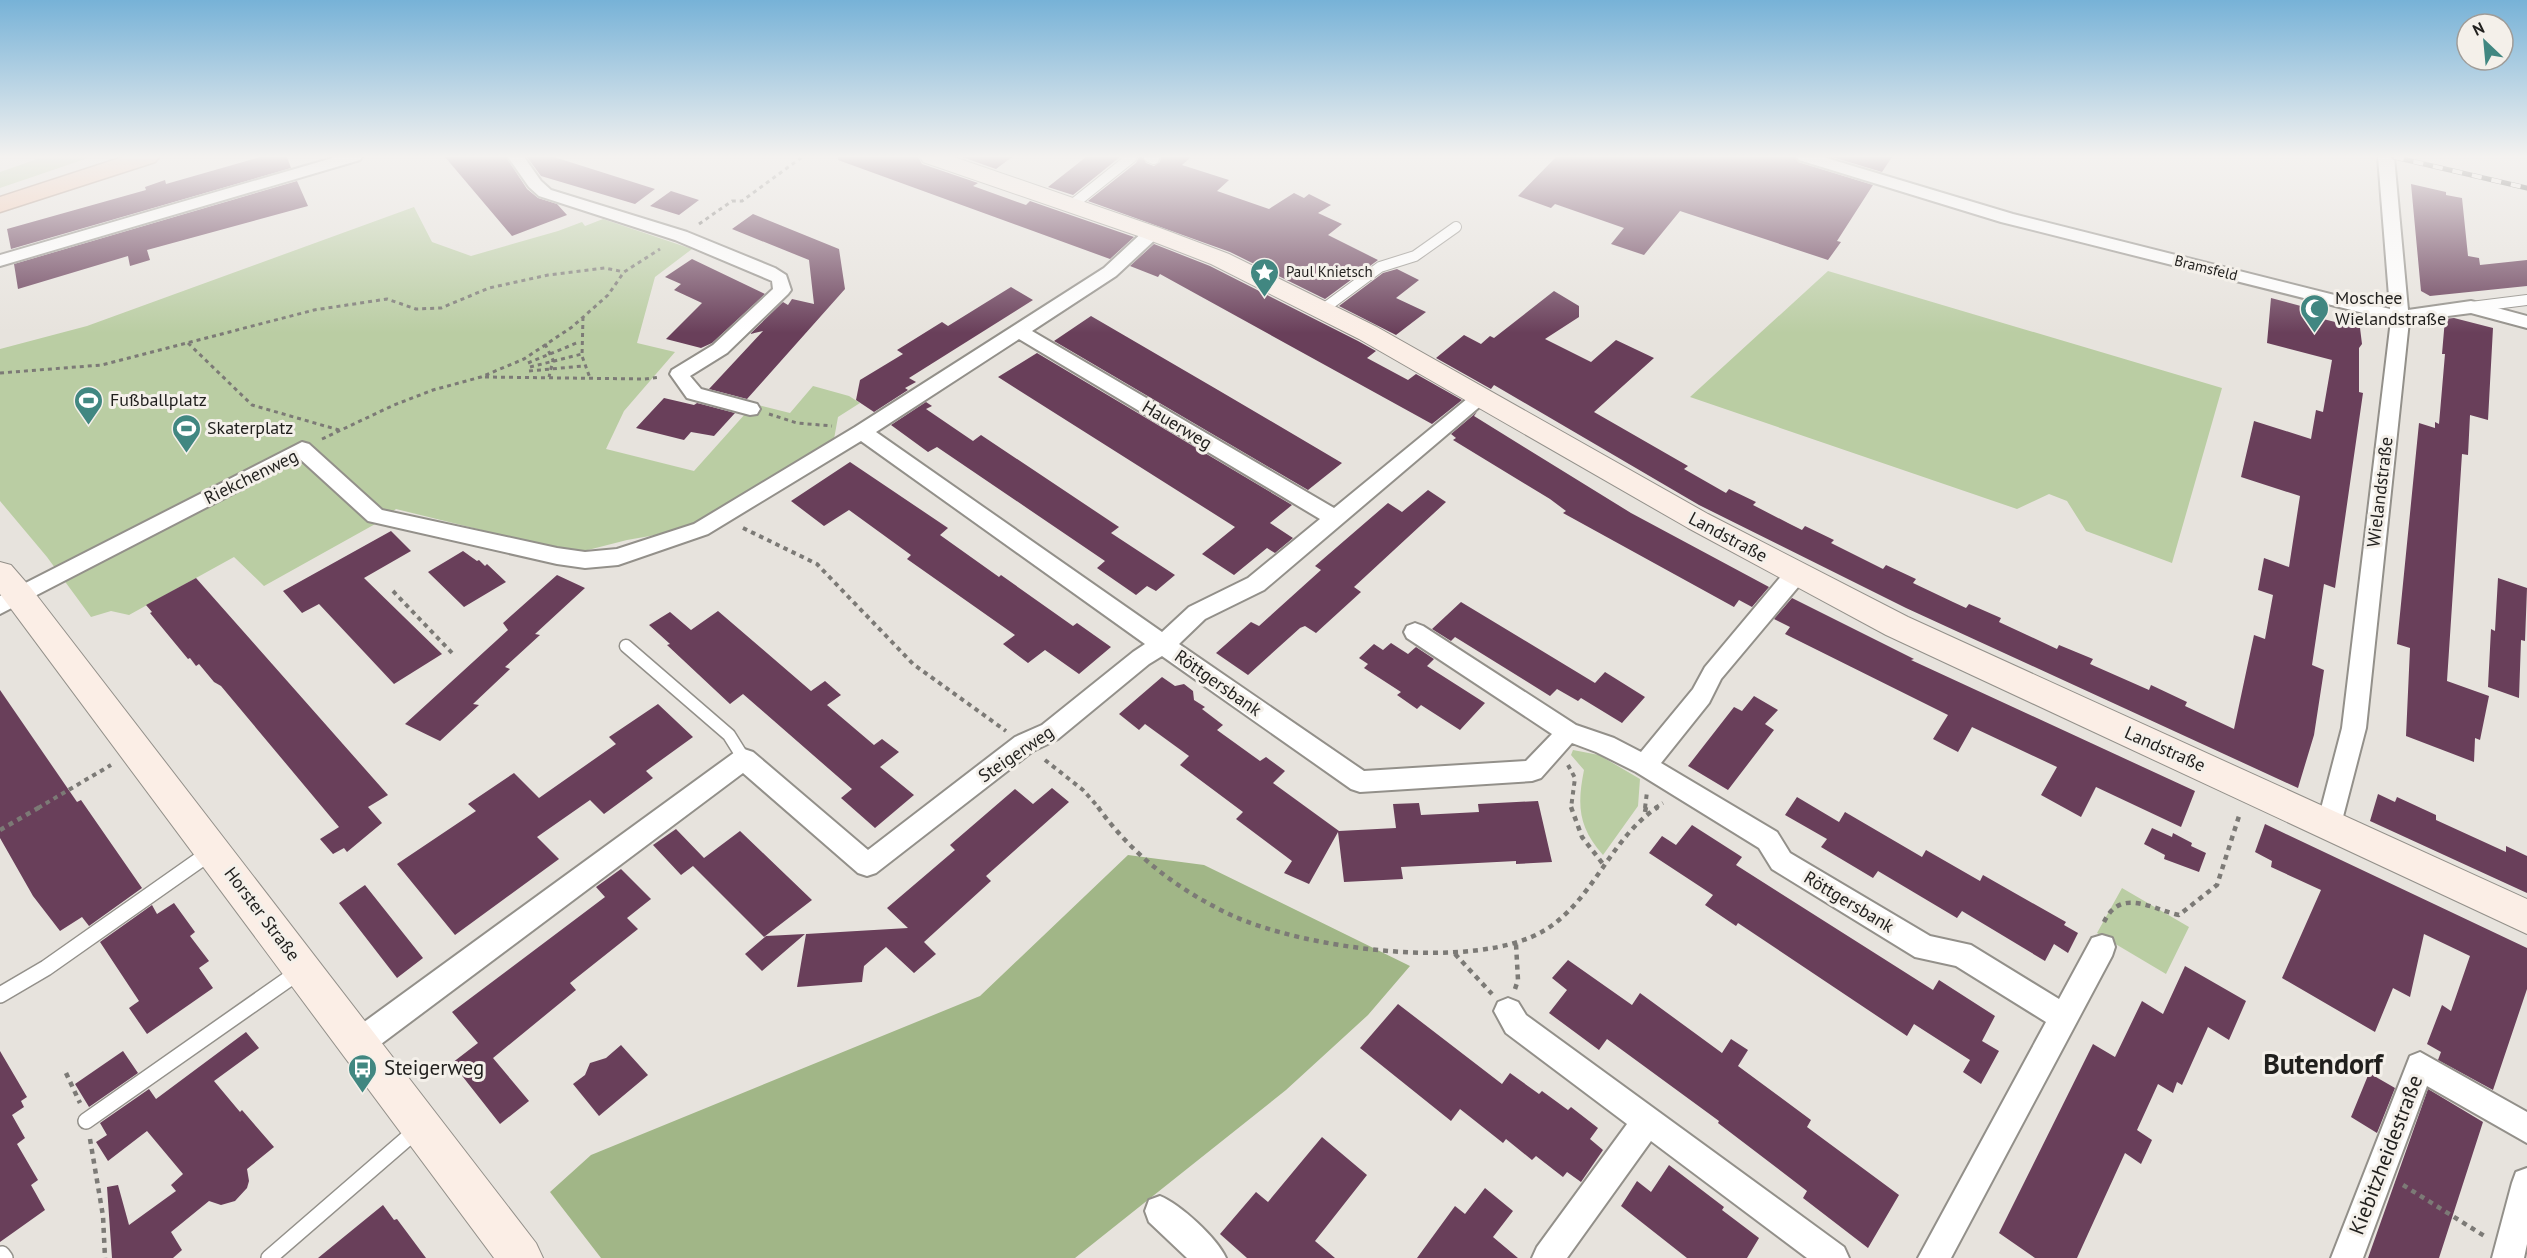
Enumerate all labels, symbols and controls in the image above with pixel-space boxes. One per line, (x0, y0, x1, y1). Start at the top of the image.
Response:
north arrow (2455, 12, 2515, 72)
text: N (2469, 17, 2488, 40)
street label: Bramsfeld (2173, 250, 2240, 285)
place icon: Paul Knietsch (1249, 256, 1281, 298)
place label: Paul Knietsch (1286, 262, 1373, 281)
place label: Moschee Wielandstraße (2335, 286, 2446, 330)
mosque icon: Moschee Wielandstraße (2298, 292, 2330, 334)
sports icon: Fußballplatz (73, 384, 105, 426)
place label: Fußballplatz (110, 388, 207, 411)
street label: Hauerweg (1138, 395, 1216, 454)
sports icon: Skaterplatz (170, 412, 202, 454)
place label: Skaterplatz (207, 416, 293, 439)
street label: Wielandstraße (2361, 435, 2398, 548)
street label: Riekchenweg (200, 444, 302, 509)
street label: Landstraße (1685, 506, 1772, 567)
street label: Röttgersbank (1170, 644, 1267, 721)
street label: Steigerweg (974, 720, 1058, 787)
street label: Landstraße (2121, 721, 2209, 777)
street label: Horster Straße (220, 862, 305, 965)
street label: Röttgersbank (1800, 866, 1899, 938)
district label: Butendorf (2263, 1045, 2385, 1082)
bus stop icon: Steigerweg (347, 1052, 379, 1094)
place label: Steigerweg (384, 1054, 484, 1081)
street label: Kiebitzheidestraße (2343, 1071, 2428, 1239)

